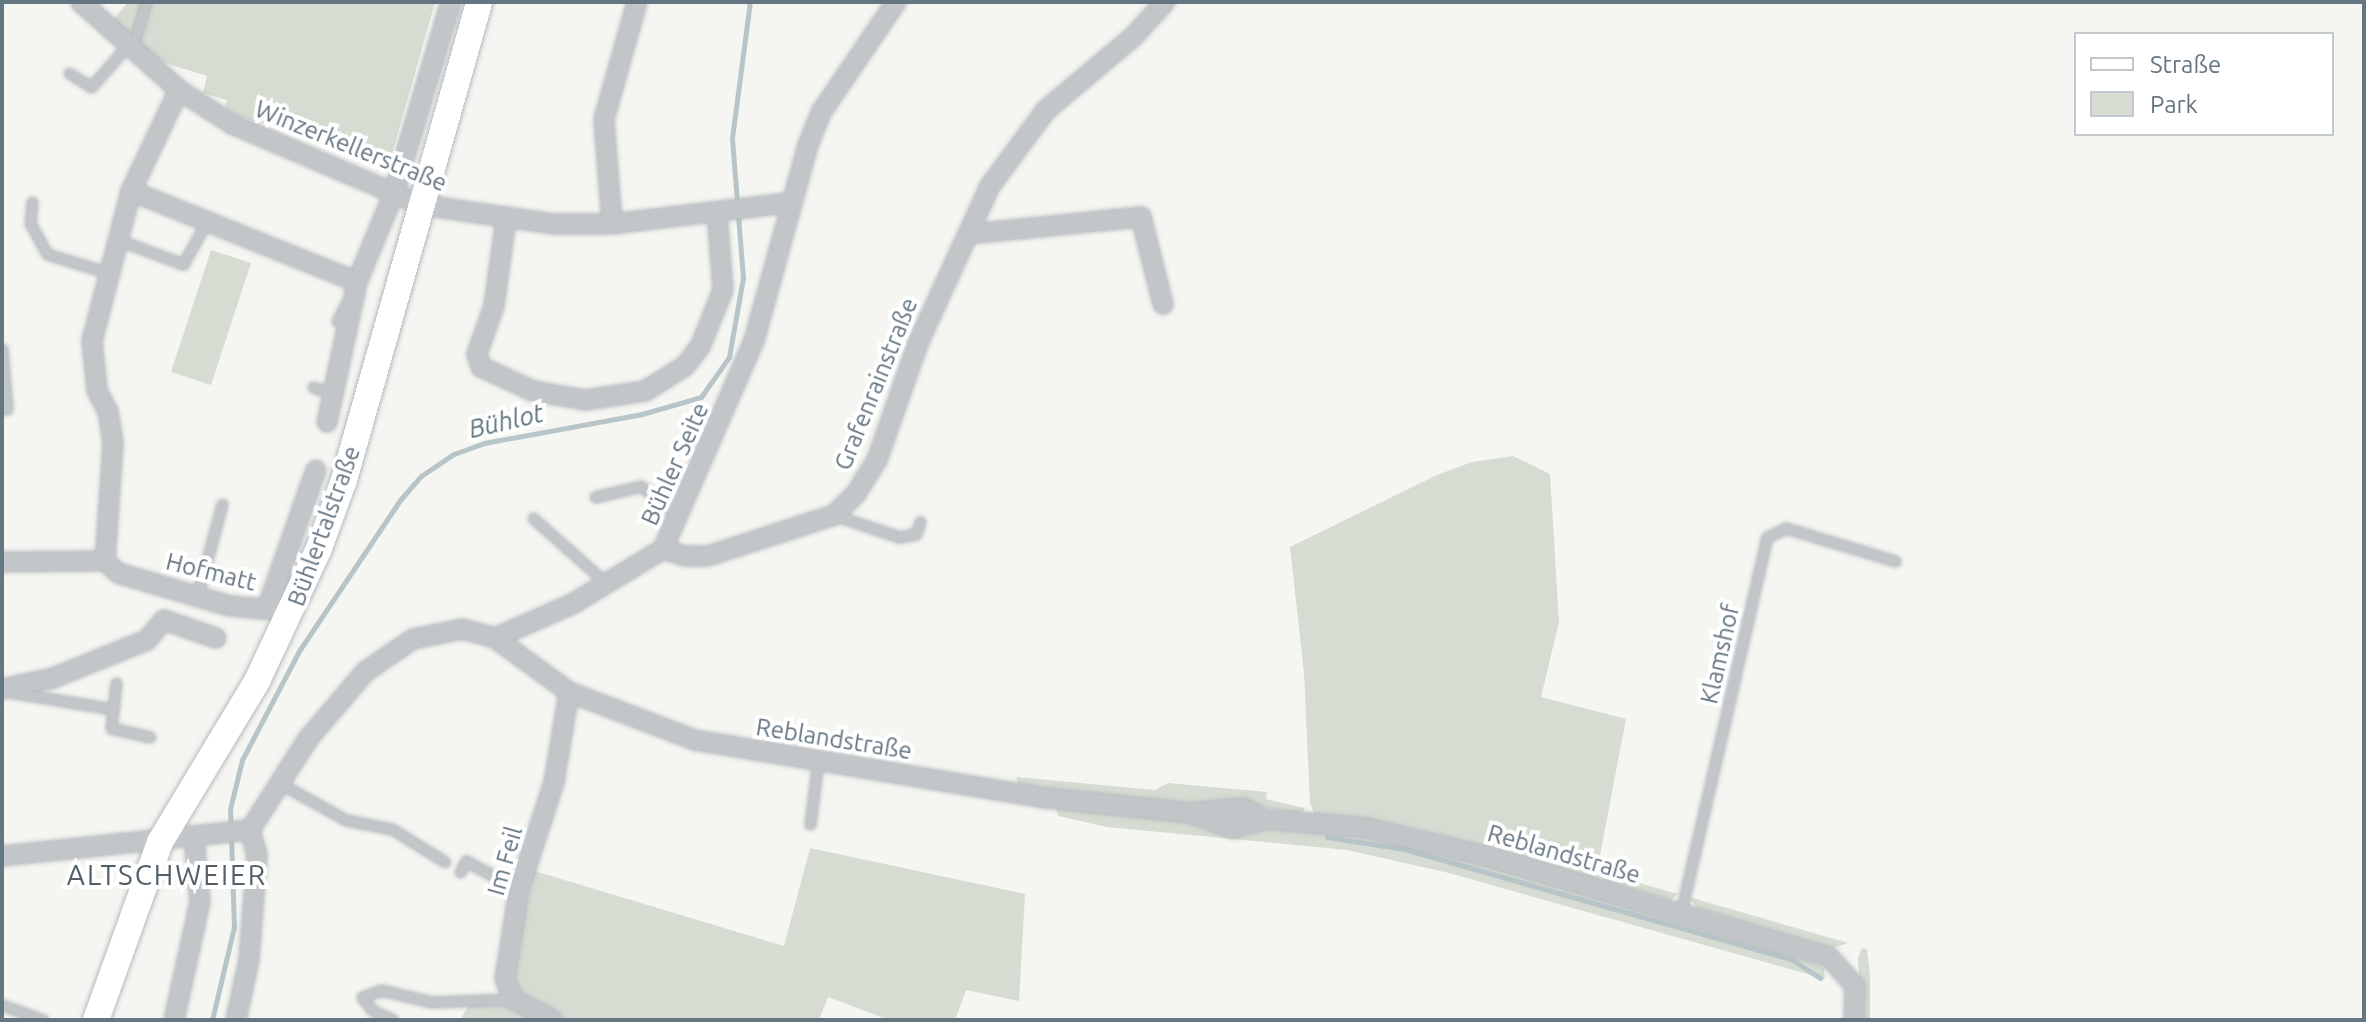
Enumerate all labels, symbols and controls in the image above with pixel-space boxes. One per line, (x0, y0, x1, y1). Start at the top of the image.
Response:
legend (2074, 32, 2334, 136)
text: Straße (2150, 51, 2221, 78)
text: Park (2150, 91, 2198, 118)
street label: Winzerkellerstraße (251, 94, 451, 198)
street label: Grafenrainstraße (828, 294, 924, 474)
water label: Bühlot (466, 397, 546, 445)
street label: Bühler Seite (635, 398, 715, 530)
street label: Bühlertalstraße (282, 442, 366, 610)
street label: Hofmatt (163, 547, 259, 597)
street label: Klamshof (1695, 601, 1745, 707)
street label: Reblandstraße (754, 712, 914, 766)
street label: Reblandstraße (1484, 818, 1644, 890)
street label: Im Feil (481, 823, 529, 899)
district label: ALTSCHWEIER (67, 858, 267, 892)

